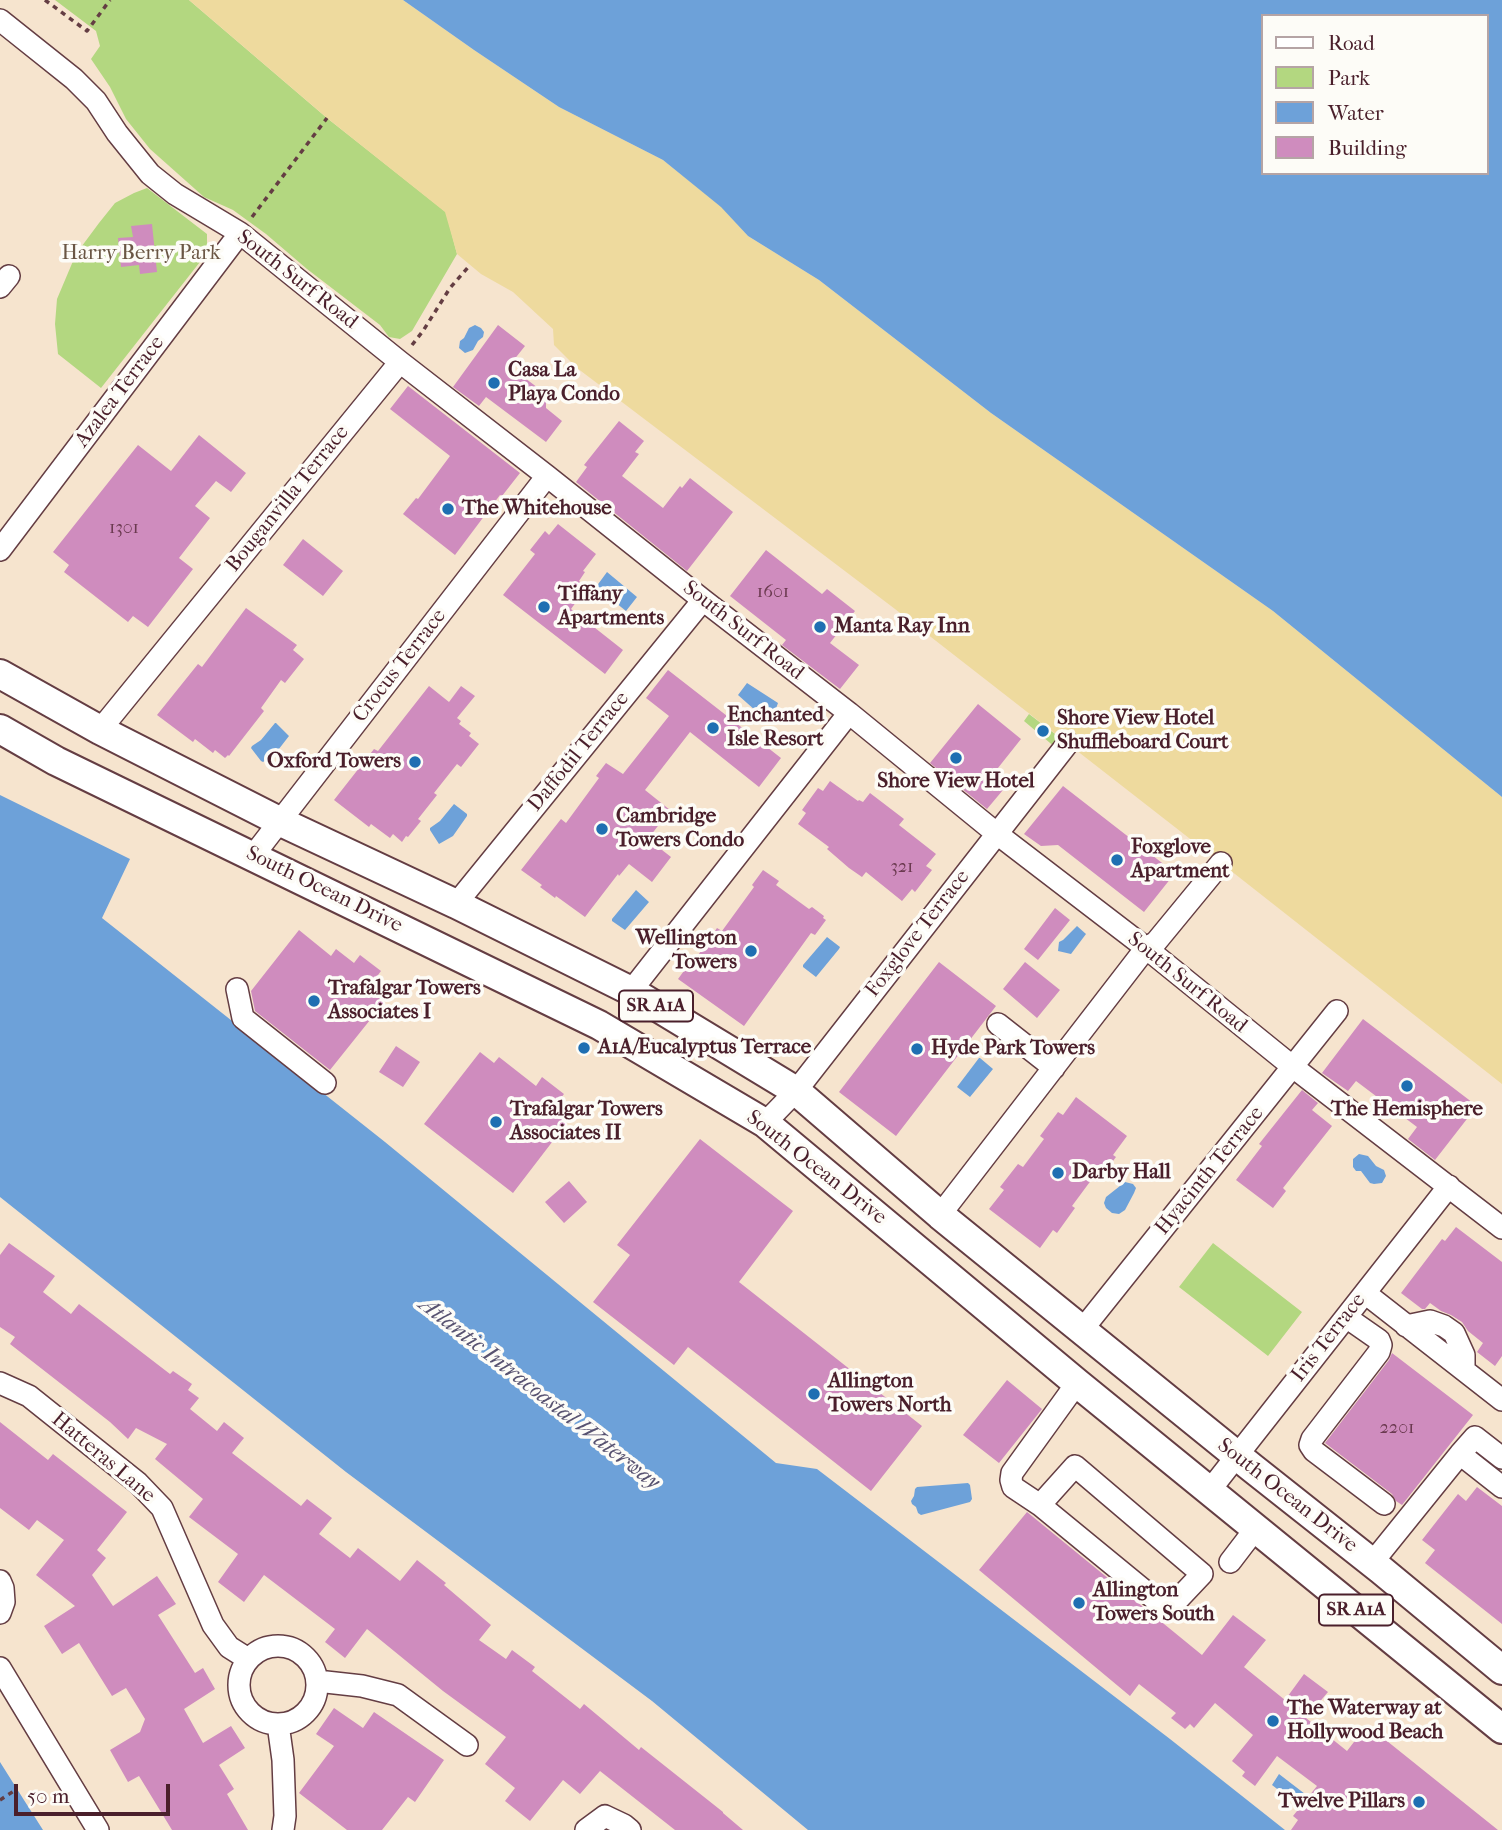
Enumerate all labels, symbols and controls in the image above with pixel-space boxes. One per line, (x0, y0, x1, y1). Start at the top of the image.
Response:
legend (1260, 14, 1488, 175)
text: Road (1328, 31, 1375, 55)
text: Park (1328, 66, 1370, 90)
text: Water (1328, 101, 1384, 125)
text: Building (1328, 136, 1406, 160)
street label: South Surf Road (231, 225, 363, 335)
park label: Harry Berry Park (61, 241, 221, 267)
street label: Azalea Terrace (70, 331, 170, 453)
place label: Casa La Playa Condo (508, 358, 620, 408)
marker: Casa La Playa Condo (486, 375, 502, 391)
street label: Bouganvilla Terrace (221, 421, 355, 577)
place label: The Whitehouse (462, 496, 612, 522)
marker: The Whitehouse (440, 501, 456, 517)
house number: 1301 (109, 518, 139, 540)
street label: South Surf Road (677, 576, 809, 686)
place label: Tiffany Apartments (558, 582, 664, 632)
house number: 1601 (757, 582, 789, 604)
marker: Tiffany Apartments (536, 599, 552, 615)
street label: Crocus Terrace (348, 604, 452, 728)
place label: Manta Ray Inn (834, 614, 970, 640)
marker: Manta Ray Inn (812, 619, 828, 635)
street label: Daffodil Terrace (523, 687, 635, 817)
place label: Enchanted Isle Resort (727, 703, 824, 753)
place label: Shore View Hotel Shuffleboard Court (1057, 706, 1228, 756)
marker: Enchanted Isle Resort (705, 720, 721, 736)
marker: Shore View Hotel Shuffleboard Court (1035, 723, 1051, 739)
place label: Oxford Towers (267, 749, 401, 775)
marker: Shore View Hotel (948, 750, 964, 766)
marker: Oxford Towers (407, 754, 423, 770)
place label: Shore View Hotel (877, 769, 1035, 795)
place label: Cambridge Towers Condo (616, 804, 744, 854)
marker: Cambridge Towers Condo (594, 821, 610, 837)
place label: Foxglove Apartment (1131, 835, 1230, 885)
street label: South Ocean Drive (242, 841, 406, 939)
marker: Foxglove Apartment (1109, 852, 1125, 868)
house number: 321 (890, 857, 914, 879)
street label: Foxglove Terrace (861, 865, 975, 1003)
place label: Wellington Towers (636, 926, 737, 976)
street label: South Surf Road (1122, 927, 1252, 1039)
marker: Wellington Towers (743, 943, 759, 959)
place label: Trafalgar Towers Associates I (328, 976, 481, 1026)
road number: SR A1A (619, 990, 693, 1022)
marker: Trafalgar Towers Associates I (306, 993, 322, 1009)
place label: A1A/Eucalyptus Terrace (598, 1035, 811, 1061)
place label: Hyde Park Towers (931, 1036, 1095, 1062)
marker: A1A/Eucalyptus Terrace (576, 1040, 592, 1056)
marker: Hyde Park Towers (909, 1041, 925, 1057)
marker: The Hemisphere (1399, 1078, 1415, 1094)
place label: Trafalgar Towers Associates II (510, 1097, 663, 1147)
place label: The Hemisphere (1331, 1097, 1483, 1123)
street label: Hyacinth Terrace (1150, 1102, 1270, 1240)
street label: South Ocean Drive (741, 1105, 891, 1231)
marker: Trafalgar Towers Associates II (488, 1114, 504, 1130)
place label: Darby Hall (1072, 1160, 1171, 1186)
marker: Darby Hall (1050, 1165, 1066, 1181)
street label: Iris Terrace (1287, 1289, 1371, 1387)
water label: Atlantic Intracoastal Waterway (413, 1291, 665, 1497)
place label: Allington Towers North (828, 1369, 952, 1419)
marker: Allington Towers North (806, 1386, 822, 1402)
street label: Hatteras Lane (46, 1407, 160, 1509)
house number: 2201 (1380, 1418, 1414, 1440)
street label: South Ocean Drive (1212, 1433, 1362, 1559)
place label: Allington Towers South (1093, 1578, 1215, 1628)
road number: SR A1A (1319, 1594, 1393, 1626)
marker: Allington Towers South (1071, 1595, 1087, 1611)
place label: The Waterway at Hollywood Beach (1287, 1696, 1443, 1746)
marker: The Waterway at Hollywood Beach (1265, 1713, 1281, 1729)
scale bar (18, 1770, 173, 1814)
text: 50 m (27, 1784, 70, 1808)
place label: Twelve Pillars (1278, 1789, 1405, 1815)
marker: Twelve Pillars (1411, 1794, 1427, 1810)

